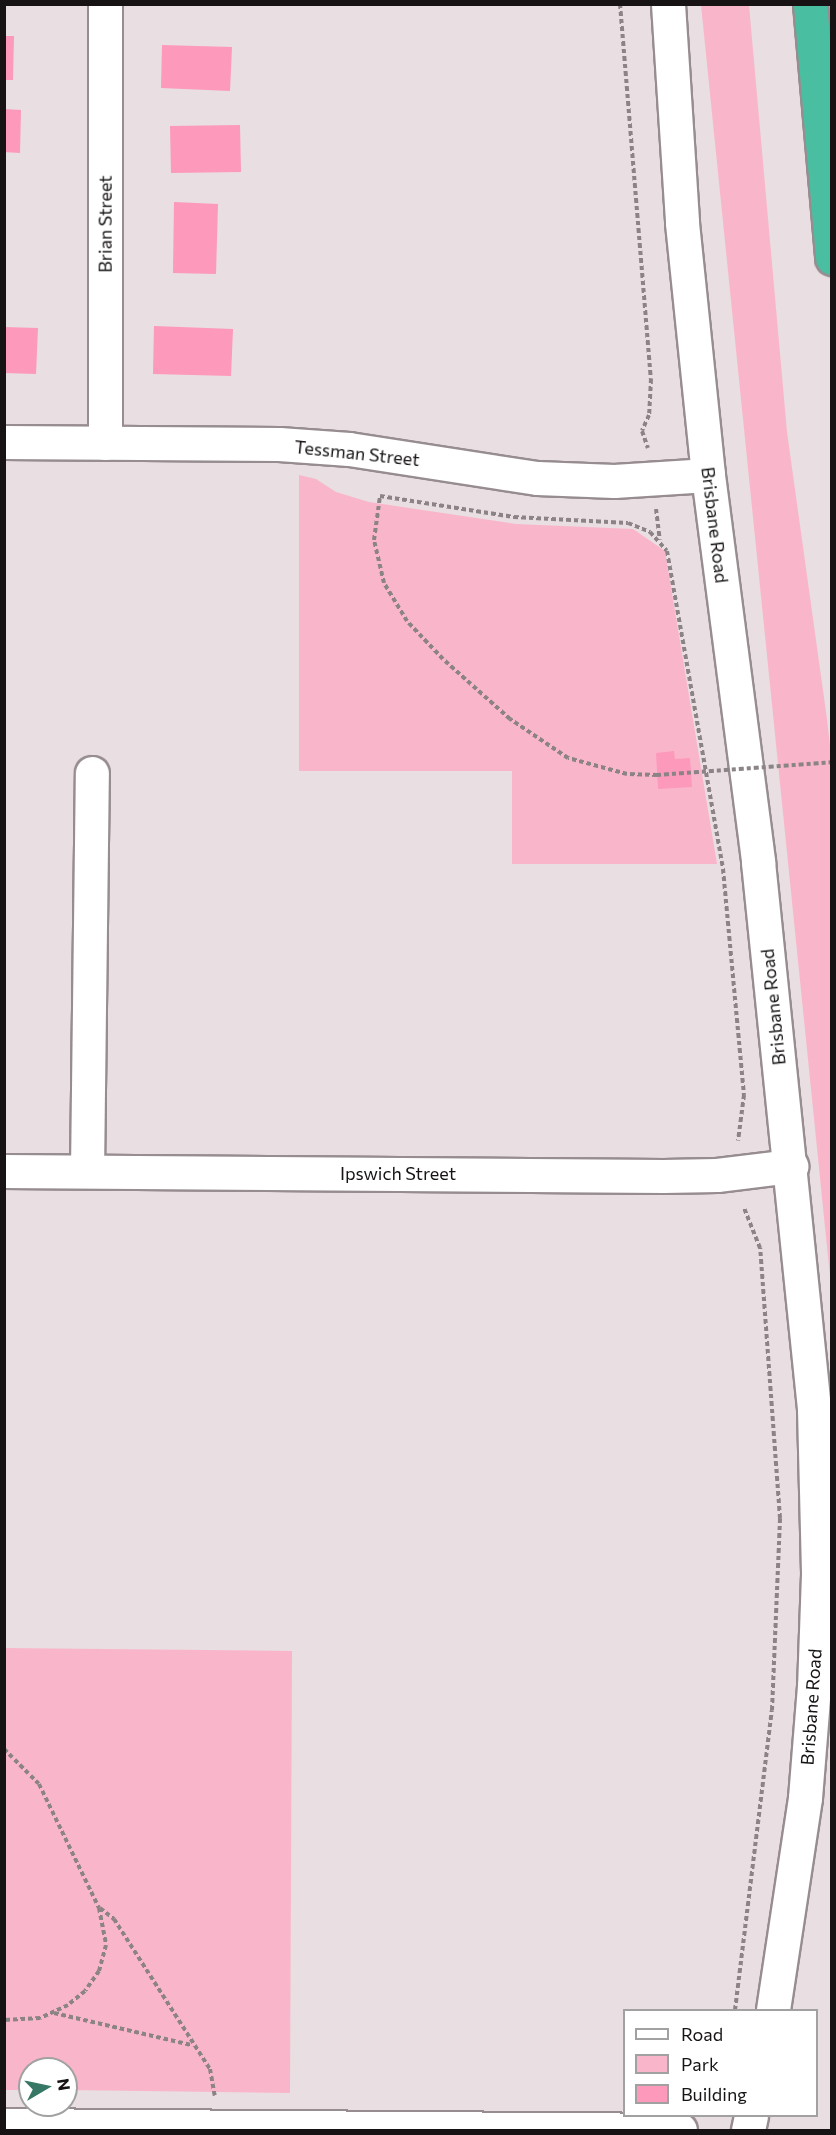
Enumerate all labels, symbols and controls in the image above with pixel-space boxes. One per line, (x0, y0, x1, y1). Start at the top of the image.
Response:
street label: Brian Street (94, 175, 116, 273)
street label: Tessman Street (293, 436, 421, 470)
street label: Brisbane Road (697, 466, 733, 584)
street label: Brisbane Road (756, 948, 790, 1066)
street label: Ipswich Street (340, 1162, 456, 1184)
street label: Brisbane Road (796, 1648, 826, 1766)
legend (623, 2009, 818, 2117)
text: Road (681, 2023, 723, 2045)
text: Park (681, 2053, 719, 2075)
north arrow (18, 2057, 78, 2117)
text: N (54, 2077, 75, 2092)
text: Building (681, 2083, 747, 2105)

